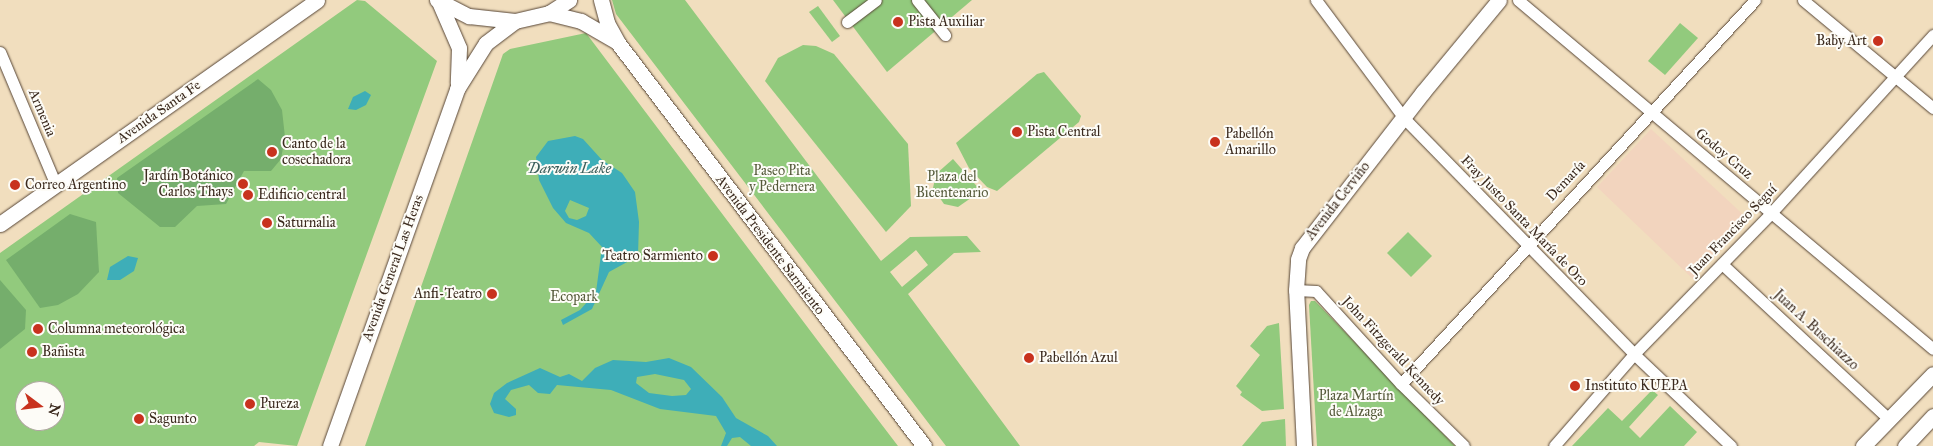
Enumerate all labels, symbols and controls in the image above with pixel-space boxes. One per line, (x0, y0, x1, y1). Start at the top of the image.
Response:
place label: Pista Auxiliar (908, 14, 984, 30)
marker: Pista Auxiliar (892, 16, 904, 28)
place label: Baby Art (1816, 33, 1867, 49)
marker: Baby Art (1871, 34, 1885, 48)
street label: Avenida Santa Fe (114, 77, 204, 147)
street label: Armenia (25, 87, 59, 139)
place label: Pista Central (1027, 124, 1101, 140)
street label: Godoy Cruz (1692, 125, 1756, 183)
marker: Pista Central (1011, 126, 1023, 138)
place label: Pabellón Amarillo (1225, 126, 1276, 158)
place label: Canto de la cosechadora (282, 136, 351, 168)
marker: Pabellón Amarillo (1209, 136, 1221, 148)
marker: Canto de la cosechadora (266, 146, 278, 158)
street label: Fray Justo Santa María de Oro (1457, 152, 1591, 290)
street label: Demaría (1543, 157, 1589, 205)
street label: Avenida Cerviño (1302, 159, 1374, 243)
water label: Darwin Lake (527, 160, 611, 178)
park label: Paseo Pita y Pedernera (749, 163, 815, 196)
place label: Jardín Botánico Carlos Thays (143, 168, 233, 200)
park label: Plaza del Bicentenario (916, 169, 988, 202)
street label: Avenida Presidente Sarmiento (712, 172, 828, 318)
place label: Correo Argentino (25, 177, 126, 193)
marker: Jardín Botánico Carlos Thays (237, 178, 249, 190)
marker: Correo Argentino (9, 179, 21, 191)
street label: Juan Francisco Seguí (1685, 181, 1781, 279)
place label: Edificio central (258, 187, 346, 203)
marker: Edificio central (242, 189, 254, 201)
street label: Avenida General Las Heras (359, 193, 427, 343)
place label: Saturnalia (277, 215, 336, 231)
marker: Saturnalia (261, 217, 273, 229)
place label: Teatro Sarmiento (602, 248, 703, 264)
marker: Teatro Sarmiento (707, 250, 719, 262)
place label: Anfi-Teatro (414, 286, 482, 302)
street label: Juan A. Buschiazzo (1770, 286, 1862, 374)
marker: Anfi-Teatro (486, 288, 498, 300)
park label: Ecopark (550, 289, 598, 305)
street label: John Fitzgerald Kennedy (1338, 293, 1448, 409)
place label: Columna meteorológica (48, 321, 185, 337)
marker: Columna meteorológica (32, 323, 44, 335)
place label: Bañista (42, 344, 85, 360)
marker: Bañista (26, 346, 38, 358)
place label: Pabellón Azul (1039, 350, 1118, 366)
marker: Pabellón Azul (1023, 352, 1035, 364)
place label: Instituto KUEPA (1585, 378, 1688, 394)
marker: Instituto KUEPA (1569, 380, 1581, 392)
north arrow (15, 381, 65, 431)
park label: Plaza Martín de Alzaga (1318, 388, 1394, 421)
place label: Pureza (260, 396, 299, 412)
marker: Pureza (244, 398, 256, 410)
text: N (44, 402, 64, 418)
place label: Sagunto (149, 411, 197, 427)
marker: Sagunto (133, 413, 145, 425)

